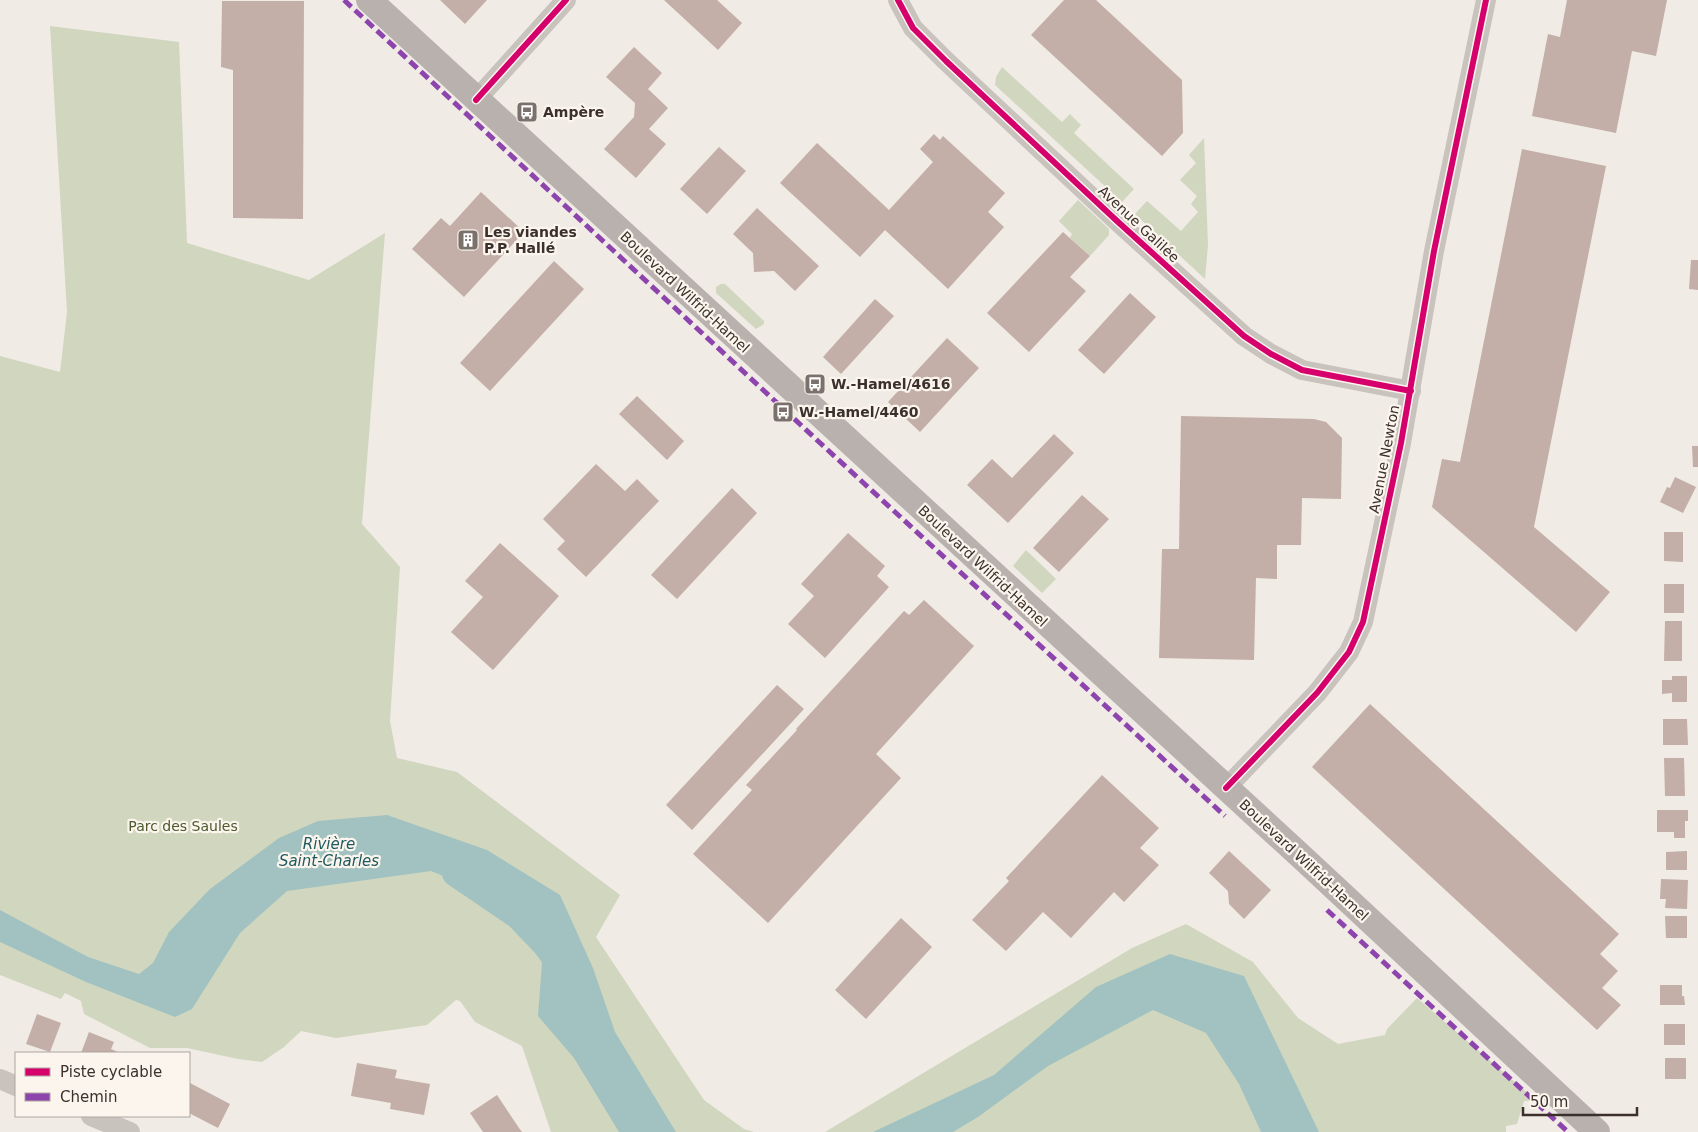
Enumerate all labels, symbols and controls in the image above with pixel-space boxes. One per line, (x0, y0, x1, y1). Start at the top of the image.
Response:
bus stop icon: Ampère (515, 100, 539, 124)
place label: Ampère (543, 104, 604, 120)
street label: Avenue Galilée (1095, 182, 1183, 266)
place label: Les viandes P.P. Hallé (484, 224, 577, 256)
building icon: Les viandes P.P. Hallé (456, 228, 480, 252)
street label: Boulevard Wilfrid-Hamel (617, 228, 753, 356)
bus stop icon: W.-Hamel/4616 (803, 372, 827, 396)
place label: W.-Hamel/4616 (831, 376, 951, 392)
bus stop icon: W.-Hamel/4460 (771, 400, 795, 424)
place label: W.-Hamel/4460 (799, 404, 919, 420)
street label: Avenue Newton (1366, 404, 1402, 514)
street label: Boulevard Wilfrid-Hamel (915, 502, 1051, 630)
street label: Boulevard Wilfrid-Hamel (1236, 796, 1372, 924)
park label: Parc des Saules (128, 818, 238, 834)
water label: Rivière Saint-Charles (279, 835, 379, 870)
legend (15, 1052, 190, 1117)
text: Piste cyclable (60, 1063, 162, 1081)
scale bar (1523, 1084, 1637, 1116)
text: Chemin (60, 1088, 118, 1106)
text: 50 m (1530, 1093, 1568, 1111)

